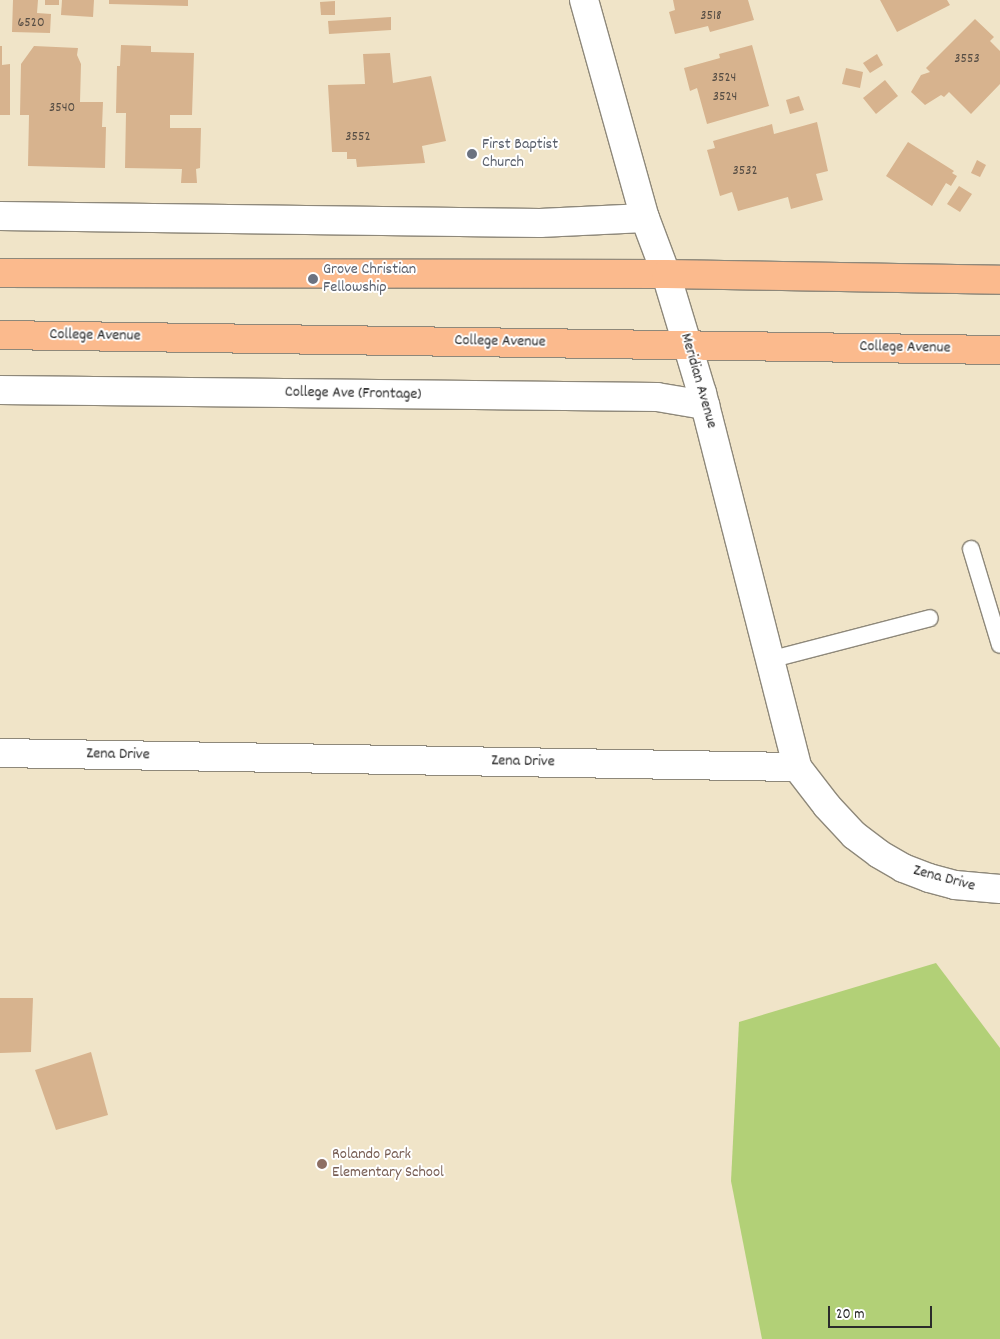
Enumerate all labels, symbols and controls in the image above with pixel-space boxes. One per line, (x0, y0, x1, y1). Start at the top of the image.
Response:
house number: 3518 (700, 8, 722, 24)
house number: 6520 (17, 15, 45, 31)
house number: 3553 (954, 51, 980, 67)
house number: 3524 (712, 70, 736, 86)
house number: 3524 (713, 89, 737, 105)
house number: 3540 (49, 100, 75, 116)
house number: 3552 (345, 129, 371, 145)
place label: First Baptist Church (482, 135, 558, 173)
marker: First Baptist Church (466, 148, 478, 160)
house number: 3532 (732, 163, 758, 179)
place label: Grove Christian Fellowship (323, 260, 416, 298)
marker: Grove Christian Fellowship (307, 273, 319, 285)
street label: College Avenue (49, 326, 141, 346)
street label: Meridian Avenue (675, 331, 721, 431)
street label: College Avenue (454, 332, 546, 352)
street label: College Avenue (859, 338, 951, 358)
street label: College Ave (Frontage) (285, 383, 421, 405)
street label: Zena Drive (86, 745, 150, 765)
street label: Zena Drive (491, 752, 555, 772)
street label: Zena Drive (911, 862, 977, 896)
place label: Rolando Park Elementary School (332, 1145, 444, 1183)
marker: Rolando Park Elementary School (316, 1158, 328, 1170)
scale bar (830, 1296, 934, 1328)
text: 20 m (836, 1304, 864, 1326)

